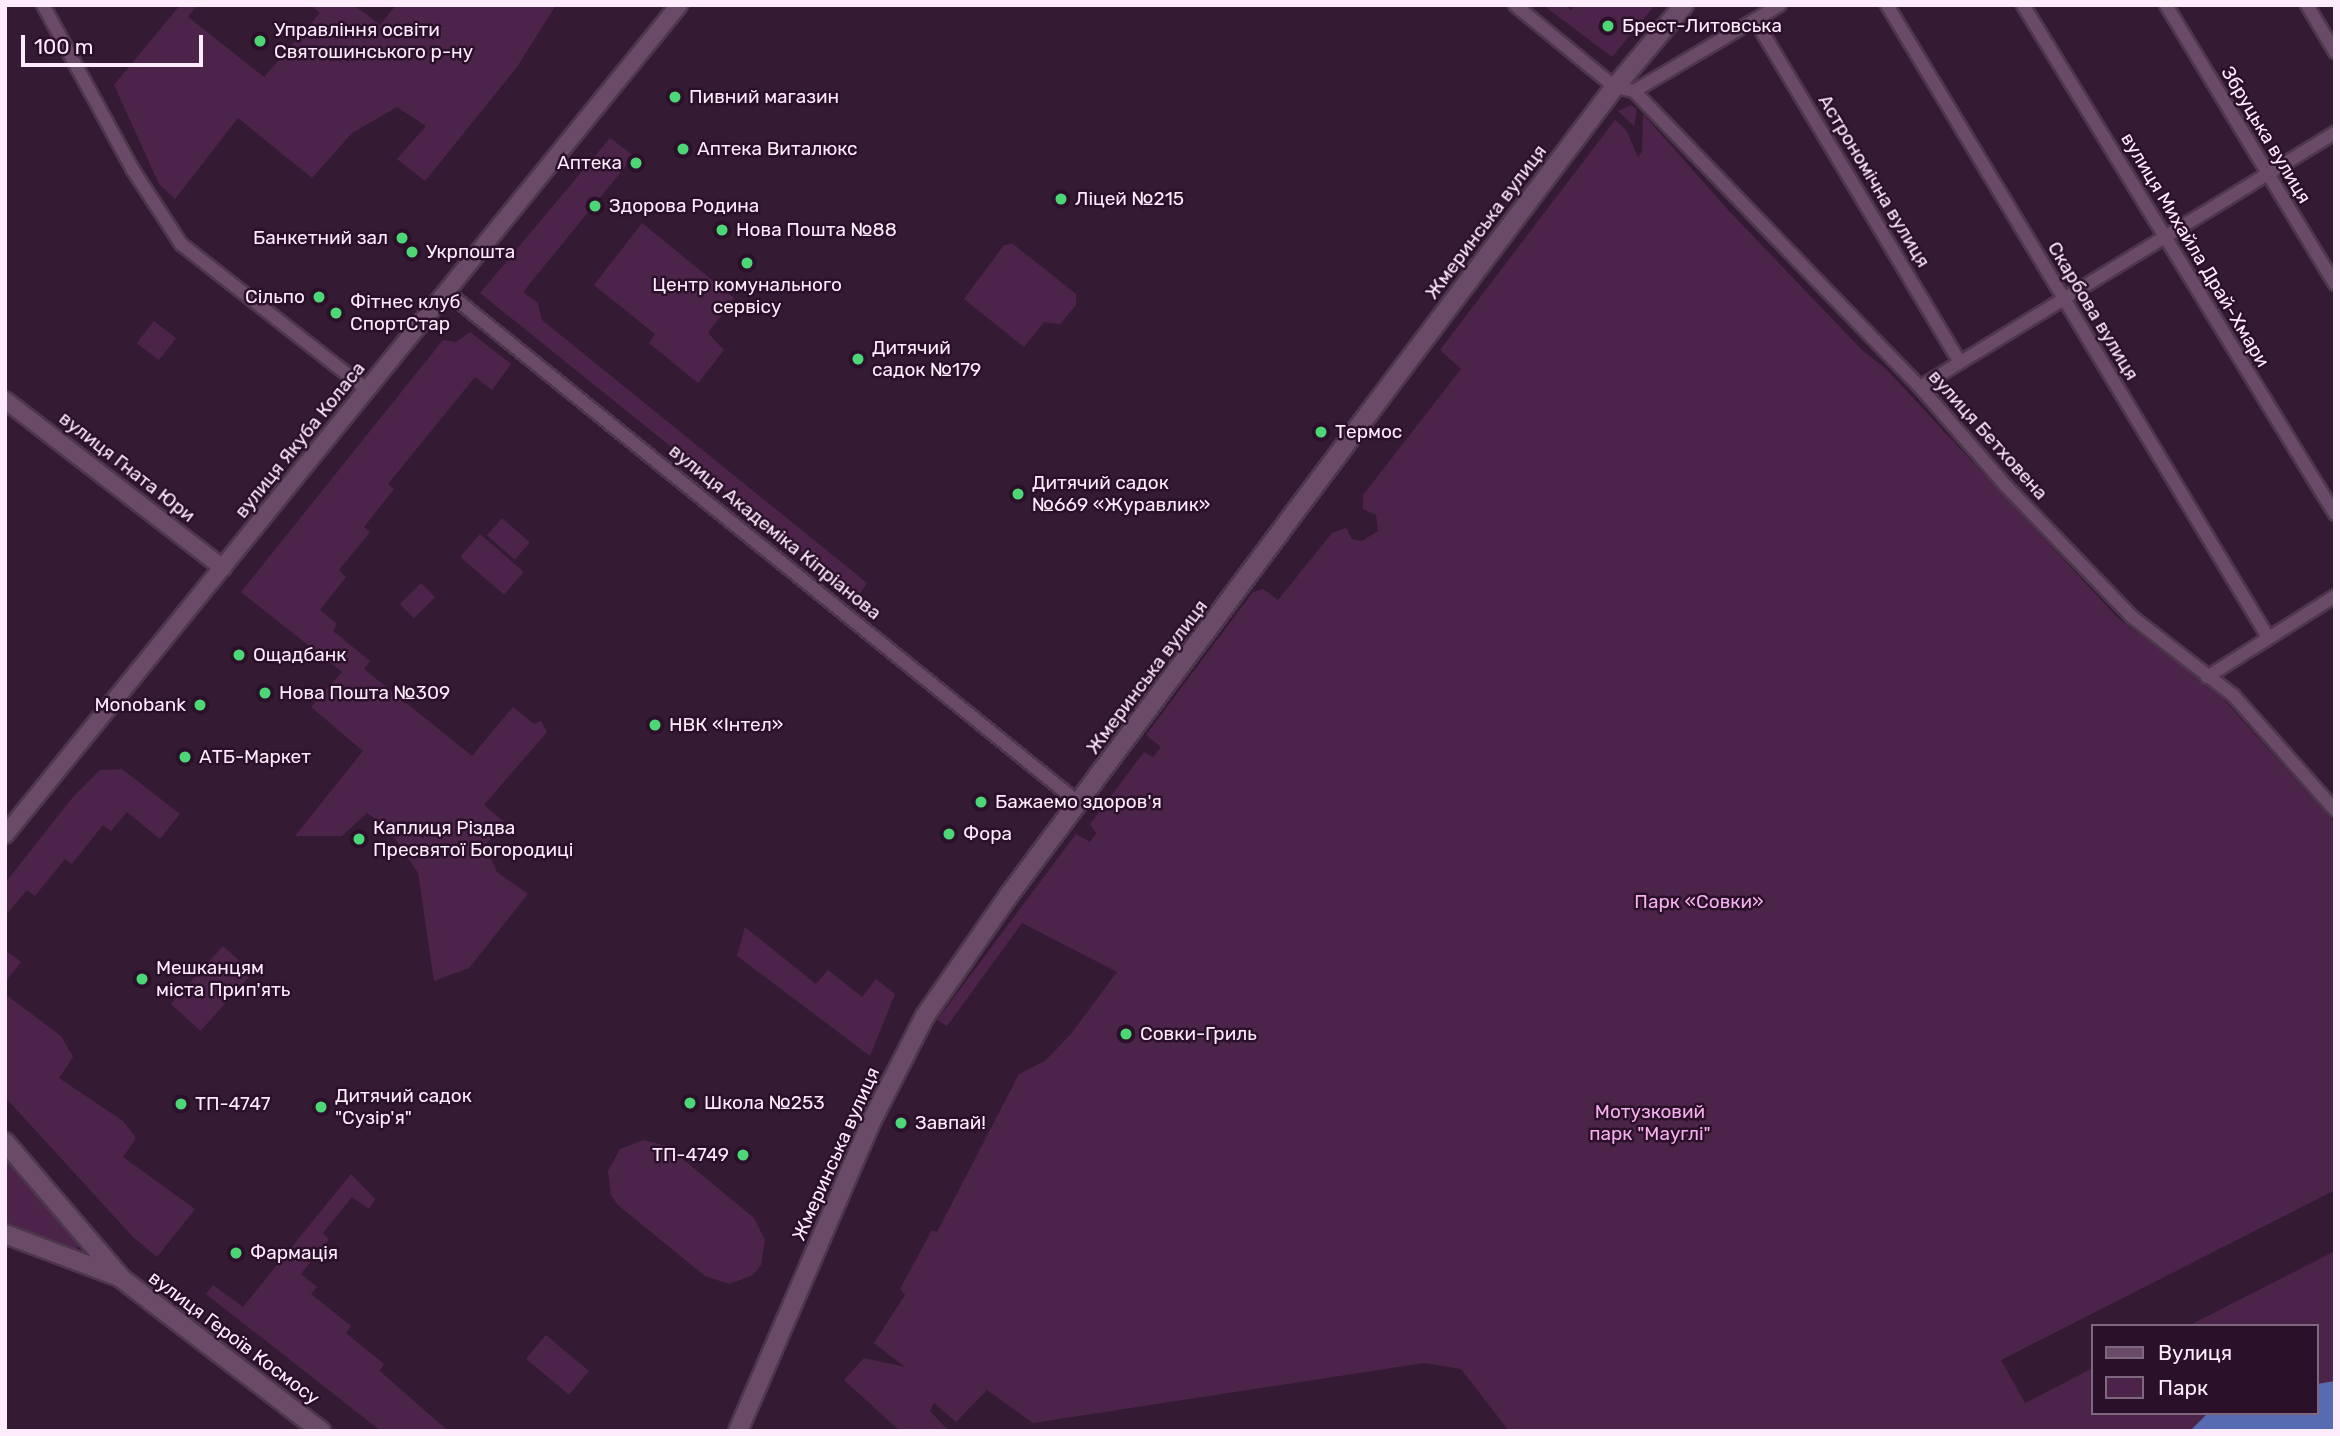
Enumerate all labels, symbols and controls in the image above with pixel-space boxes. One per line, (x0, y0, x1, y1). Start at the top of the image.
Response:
place label: Брест-Литовська (1622, 15, 1782, 37)
marker: Брест-Литовська (1600, 18, 1616, 34)
place label: Управління освіти Святошинського р-ну (274, 19, 473, 63)
scale bar (24, 21, 206, 65)
marker: Управління освіти Святошинського р-ну (252, 33, 268, 49)
text: 100 m (34, 34, 93, 59)
street label: Збруцька вулиця (2216, 62, 2316, 208)
place label: Пивний магазин (689, 86, 839, 108)
marker: Пивний магазин (667, 89, 683, 105)
street label: Астрономічна вулиця (1813, 90, 1935, 272)
street label: вулиця Михайла Драй-Хмари (2116, 129, 2274, 371)
place label: Аптека Виталюкс (697, 138, 858, 160)
street label: Жмеринська вулиця (1421, 140, 1551, 304)
marker: Аптека Виталюкс (675, 141, 691, 157)
place label: Аптека (557, 152, 622, 174)
marker: Аптека (628, 155, 644, 171)
place label: Ліцей №215 (1075, 188, 1184, 210)
marker: Ліцей №215 (1053, 191, 1069, 207)
place label: Здорова Родина (609, 195, 759, 217)
marker: Здорова Родина (587, 198, 603, 214)
place label: Нова Пошта №88 (736, 219, 897, 241)
marker: Нова Пошта №88 (714, 222, 730, 238)
place label: Банкетний зал (253, 227, 388, 249)
marker: Банкетний зал (394, 230, 410, 246)
street label: Скарбова вулиця (2043, 238, 2143, 384)
place label: Укрпошта (426, 241, 515, 263)
marker: Укрпошта (404, 244, 420, 260)
marker: Центр комунального сервісу (739, 255, 755, 271)
place label: Центр комунального сервісу (652, 274, 842, 318)
place label: Сільпо (245, 286, 305, 308)
marker: Сільпо (311, 289, 327, 305)
place label: Фітнес клуб СпортСтар (350, 291, 461, 335)
marker: Фітнес клуб СпортСтар (328, 305, 344, 321)
place label: Дитячий садок №179 (872, 337, 981, 381)
marker: Дитячий садок №179 (850, 351, 866, 367)
street label: вулиця Якуба Коласа (230, 357, 370, 523)
street label: вулиця Бетховена (1924, 365, 2052, 505)
street label: вулиця Гната Юри (55, 407, 199, 527)
place label: Термос (1335, 421, 1402, 443)
marker: Термос (1313, 424, 1329, 440)
street label: вулиця Академіка Кіпріанова (664, 439, 886, 625)
place label: Дитячий садок №669 «Журавлик» (1032, 472, 1210, 516)
marker: Дитячий садок №669 «Журавлик» (1010, 486, 1026, 502)
street label: Жмеринська вулиця (1082, 595, 1212, 759)
place label: Ощадбанк (253, 644, 346, 666)
marker: Ощадбанк (231, 647, 247, 663)
place label: Нова Пошта №309 (279, 682, 450, 704)
marker: Нова Пошта №309 (257, 685, 273, 701)
place label: Monobank (94, 694, 186, 716)
marker: Monobank (192, 697, 208, 713)
place label: НВК «Інтел» (669, 714, 783, 736)
marker: НВК «Інтел» (647, 717, 663, 733)
place label: АТБ-Маркет (199, 746, 311, 768)
marker: АТБ-Маркет (177, 749, 193, 765)
place label: Бажаемо здоров'я (995, 791, 1162, 813)
marker: Бажаемо здоров'я (973, 794, 989, 810)
place label: Каплиця Різдва Пресвятої Богородиці (373, 817, 573, 861)
place label: Фора (963, 823, 1012, 845)
marker: Фора (941, 826, 957, 842)
marker: Каплиця Різдва Пресвятої Богородиці (351, 831, 367, 847)
park label: Парк «Совки» (1634, 891, 1764, 913)
place label: Мешканцям міста Прип'ять (156, 957, 290, 1001)
marker: Мешканцям міста Прип'ять (134, 971, 150, 987)
place label: Совки-Гриль (1140, 1023, 1257, 1045)
marker: Совки-Гриль (1118, 1026, 1134, 1042)
street label: Жмеринська вулиця (787, 1064, 885, 1244)
place label: Дитячий садок "Сузір'я" (335, 1085, 472, 1129)
place label: Школа №253 (704, 1092, 825, 1114)
place label: ТП-4747 (195, 1093, 270, 1115)
marker: Школа №253 (682, 1095, 698, 1111)
marker: ТП-4747 (173, 1096, 189, 1112)
marker: Дитячий садок "Сузір'я" (313, 1099, 329, 1115)
park label: Мотузковий парк "Мауглі" (1589, 1101, 1711, 1145)
place label: Завпай! (915, 1112, 986, 1134)
marker: Завпай! (893, 1115, 909, 1131)
place label: ТП-4749 (652, 1144, 729, 1166)
marker: ТП-4749 (735, 1147, 751, 1163)
place label: Фармація (250, 1242, 338, 1264)
marker: Фармація (228, 1245, 244, 1261)
street label: вулиця Героїв Космосу (144, 1266, 324, 1410)
legend (2092, 1324, 2319, 1415)
text: Вулиця (2158, 1340, 2232, 1365)
text: Парк (2158, 1375, 2208, 1400)

